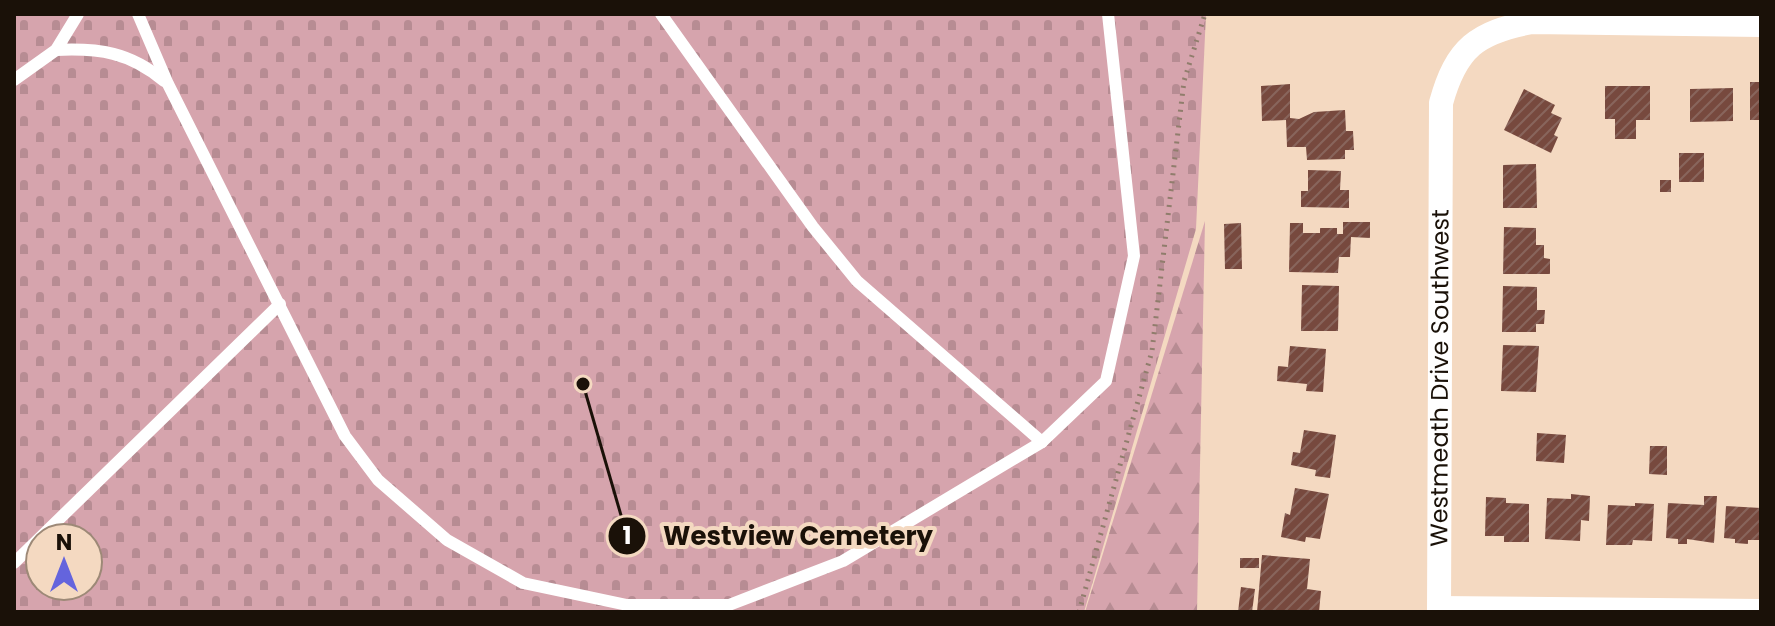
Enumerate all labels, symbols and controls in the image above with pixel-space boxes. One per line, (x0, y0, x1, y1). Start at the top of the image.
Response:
street label: Westmeath Drive Southwest (1422, 209, 1457, 547)
callout: Westview Cemetery (607, 511, 949, 561)
text: Westview Cemetery (663, 518, 934, 554)
text: 1 (622, 519, 632, 552)
north arrow (24, 522, 104, 602)
text: N (56, 527, 72, 558)

